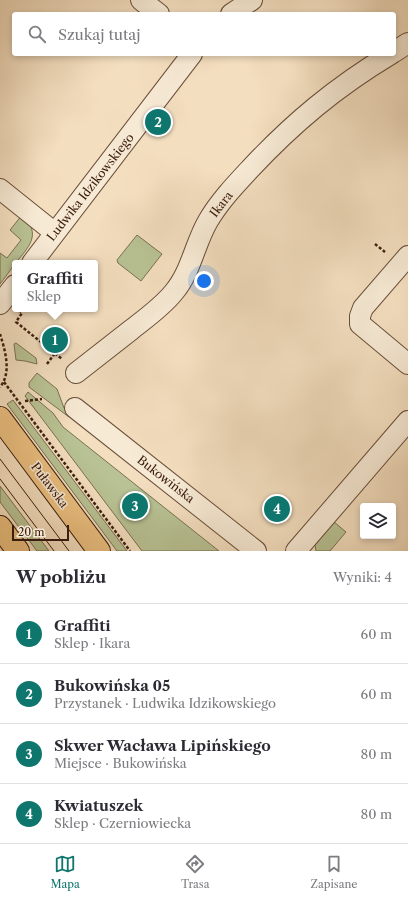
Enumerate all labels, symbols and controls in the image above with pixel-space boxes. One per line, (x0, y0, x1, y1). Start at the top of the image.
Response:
search box (12, 12, 396, 56)
icon: search (26, 23, 48, 45)
text: Szukaj tutaj (58, 25, 140, 44)
pin: 2 (145, 107, 171, 137)
street label: Ludwika Idzikowskiego (43, 130, 137, 244)
street label: Ikara (206, 187, 236, 220)
popup (12, 260, 98, 312)
text: Graffiti (27, 269, 83, 288)
your location (194, 271, 214, 291)
text: Sklep (27, 288, 61, 304)
pin: 1 (42, 325, 68, 355)
street label: Bukowińska (134, 452, 198, 506)
street label: Puławska (28, 459, 72, 511)
pin: 3 (122, 491, 148, 521)
pin: 4 (264, 494, 290, 524)
map controls (360, 503, 396, 539)
button: layers (360, 503, 396, 539)
scale bar (12, 523, 69, 542)
text: 20 m (18, 525, 44, 539)
text: W pobliżu (16, 567, 106, 587)
text: Wyniki: 4 (333, 569, 392, 585)
text: Graffiti (54, 616, 111, 635)
text: 1 (26, 626, 32, 642)
text: 60 m (361, 626, 392, 642)
text: Sklep · Ikara (54, 635, 130, 651)
text: Bukowińska 05 (54, 676, 170, 695)
text: 2 (25, 686, 33, 702)
text: 60 m (361, 686, 392, 702)
text: Przystanek · Ludwika Idzikowskiego (54, 695, 276, 711)
text: Skwer Wacława Lipińskiego (54, 736, 271, 755)
text: 3 (25, 746, 33, 762)
text: 80 m (360, 746, 392, 762)
text: Miejsce · Bukowińska (54, 755, 187, 771)
text: Kwiatuszek (54, 796, 143, 815)
text: 4 (25, 806, 33, 822)
text: 80 m (360, 806, 392, 822)
text: Sklep · Czerniowiecka (54, 815, 191, 831)
tab: Mapa (51, 853, 80, 891)
tab: Trasa (181, 853, 209, 891)
tab: Zapisane (310, 853, 357, 891)

